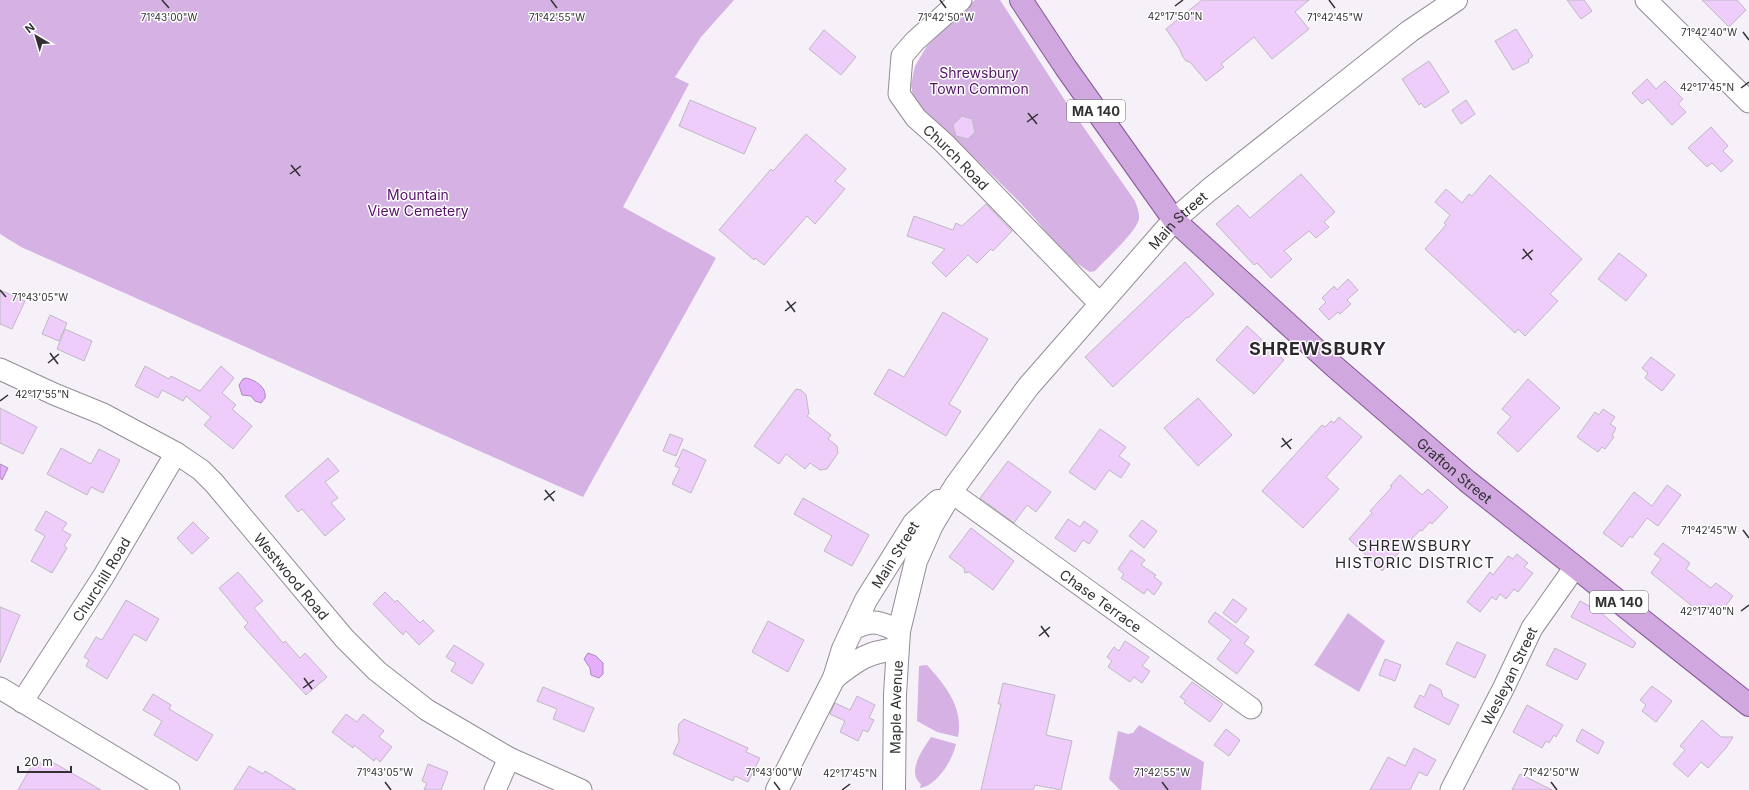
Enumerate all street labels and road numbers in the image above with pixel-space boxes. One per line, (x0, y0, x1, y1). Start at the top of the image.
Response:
road number: MA 140 (1067, 100, 1125, 122)
street label: Church Road (920, 120, 993, 193)
street label: Main Street (1144, 187, 1210, 252)
street label: Grafton Street (1414, 433, 1496, 507)
street label: Main Street (867, 517, 922, 591)
street label: Westwood Road (251, 529, 333, 623)
street label: Churchill Road (68, 534, 133, 624)
street label: Chase Terrace (1057, 565, 1145, 635)
road number: MA 140 (1590, 591, 1648, 613)
street label: Wesleyan Street (1477, 623, 1540, 728)
street label: Maple Avenue (886, 660, 906, 754)

